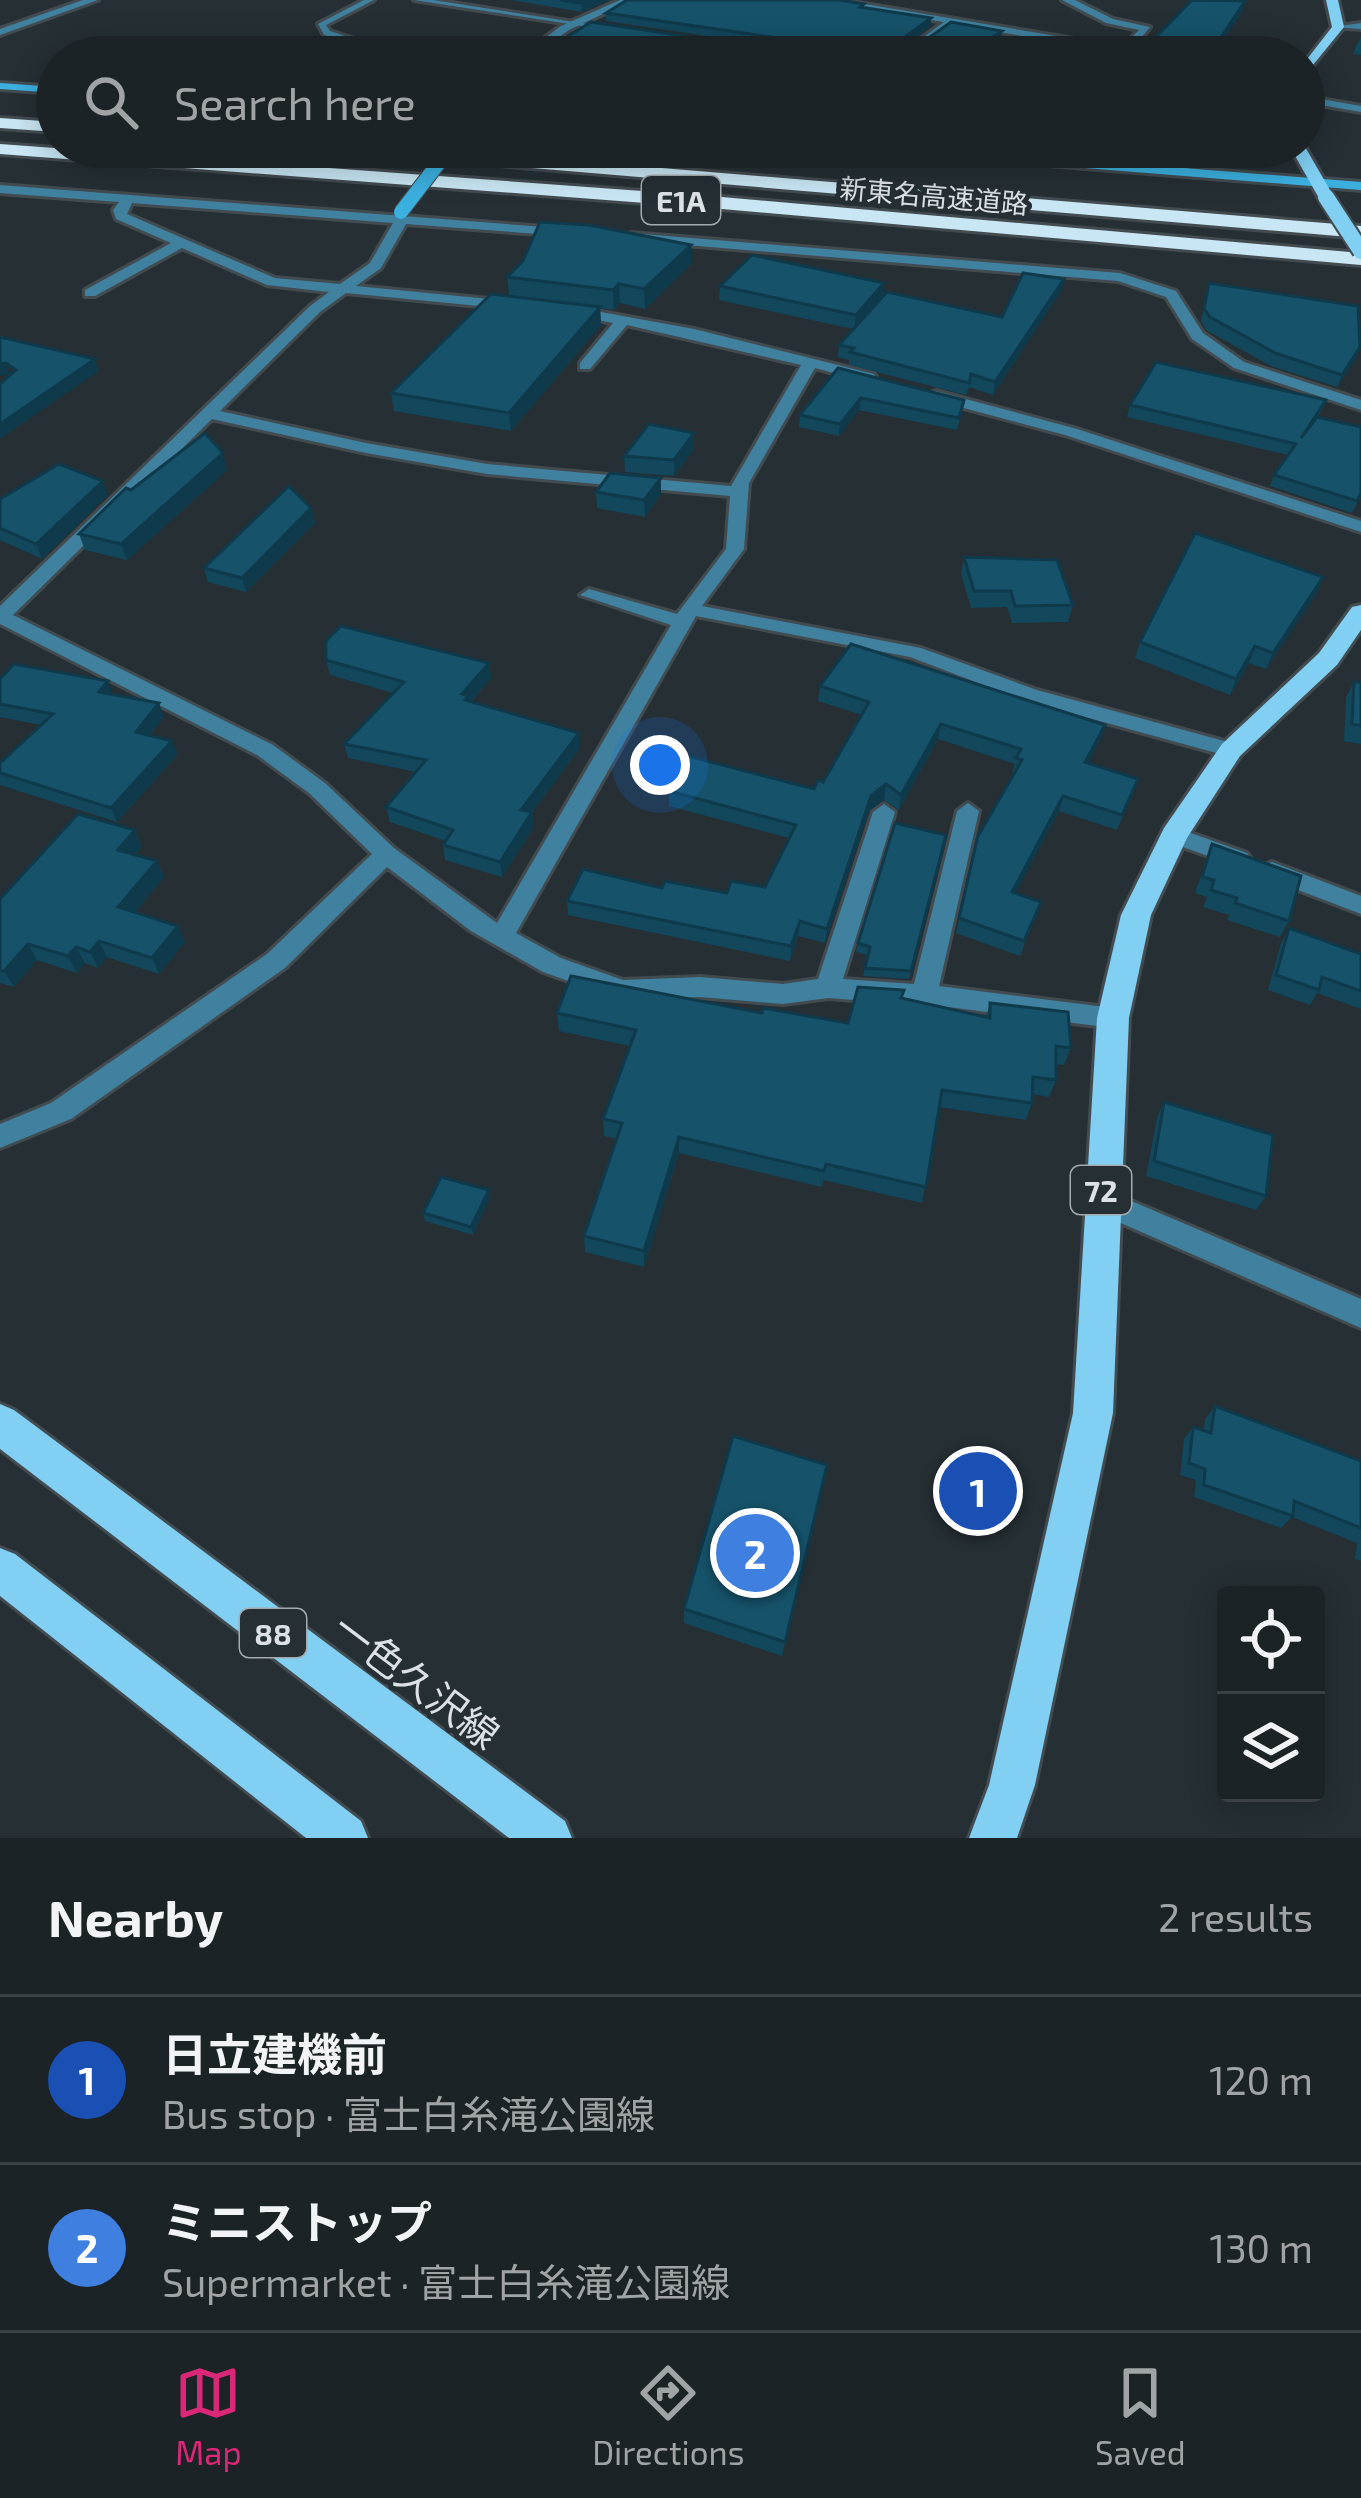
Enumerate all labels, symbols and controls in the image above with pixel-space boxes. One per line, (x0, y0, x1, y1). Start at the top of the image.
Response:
search box (36, 36, 1325, 168)
icon: search (78, 69, 144, 135)
text: Search here (174, 75, 416, 129)
street label: 新東名高速道路 (838, 171, 1030, 219)
road number: E1A (642, 176, 720, 224)
your location (630, 735, 690, 795)
road number: 72 (1071, 1166, 1131, 1214)
pin: 1 (939, 1446, 1017, 1536)
pin: 2 (716, 1508, 794, 1598)
map controls (1217, 1586, 1325, 1802)
button: locate (1217, 1586, 1325, 1694)
street label: 一色久沢線 (325, 1603, 509, 1757)
road number: 88 (240, 1609, 306, 1657)
button: layers (1217, 1694, 1325, 1802)
text: Nearby (48, 1886, 223, 1947)
text: 2 results (1158, 1893, 1313, 1940)
text: 日立建機前 (162, 2026, 387, 2080)
text: 1 (79, 2056, 95, 2103)
text: 120 m (1209, 2056, 1313, 2103)
text: Bus stop · 富士白糸滝公園線 (162, 2090, 655, 2137)
text: ミニストップ (162, 2194, 432, 2248)
text: 2 (76, 2224, 98, 2271)
text: 130 m (1209, 2224, 1313, 2271)
text: Supermarket · 富士白糸滝公園線 (162, 2258, 730, 2305)
tab: Map (175, 2360, 242, 2472)
tab: Directions (592, 2360, 744, 2472)
tab: Saved (1095, 2360, 1186, 2472)

